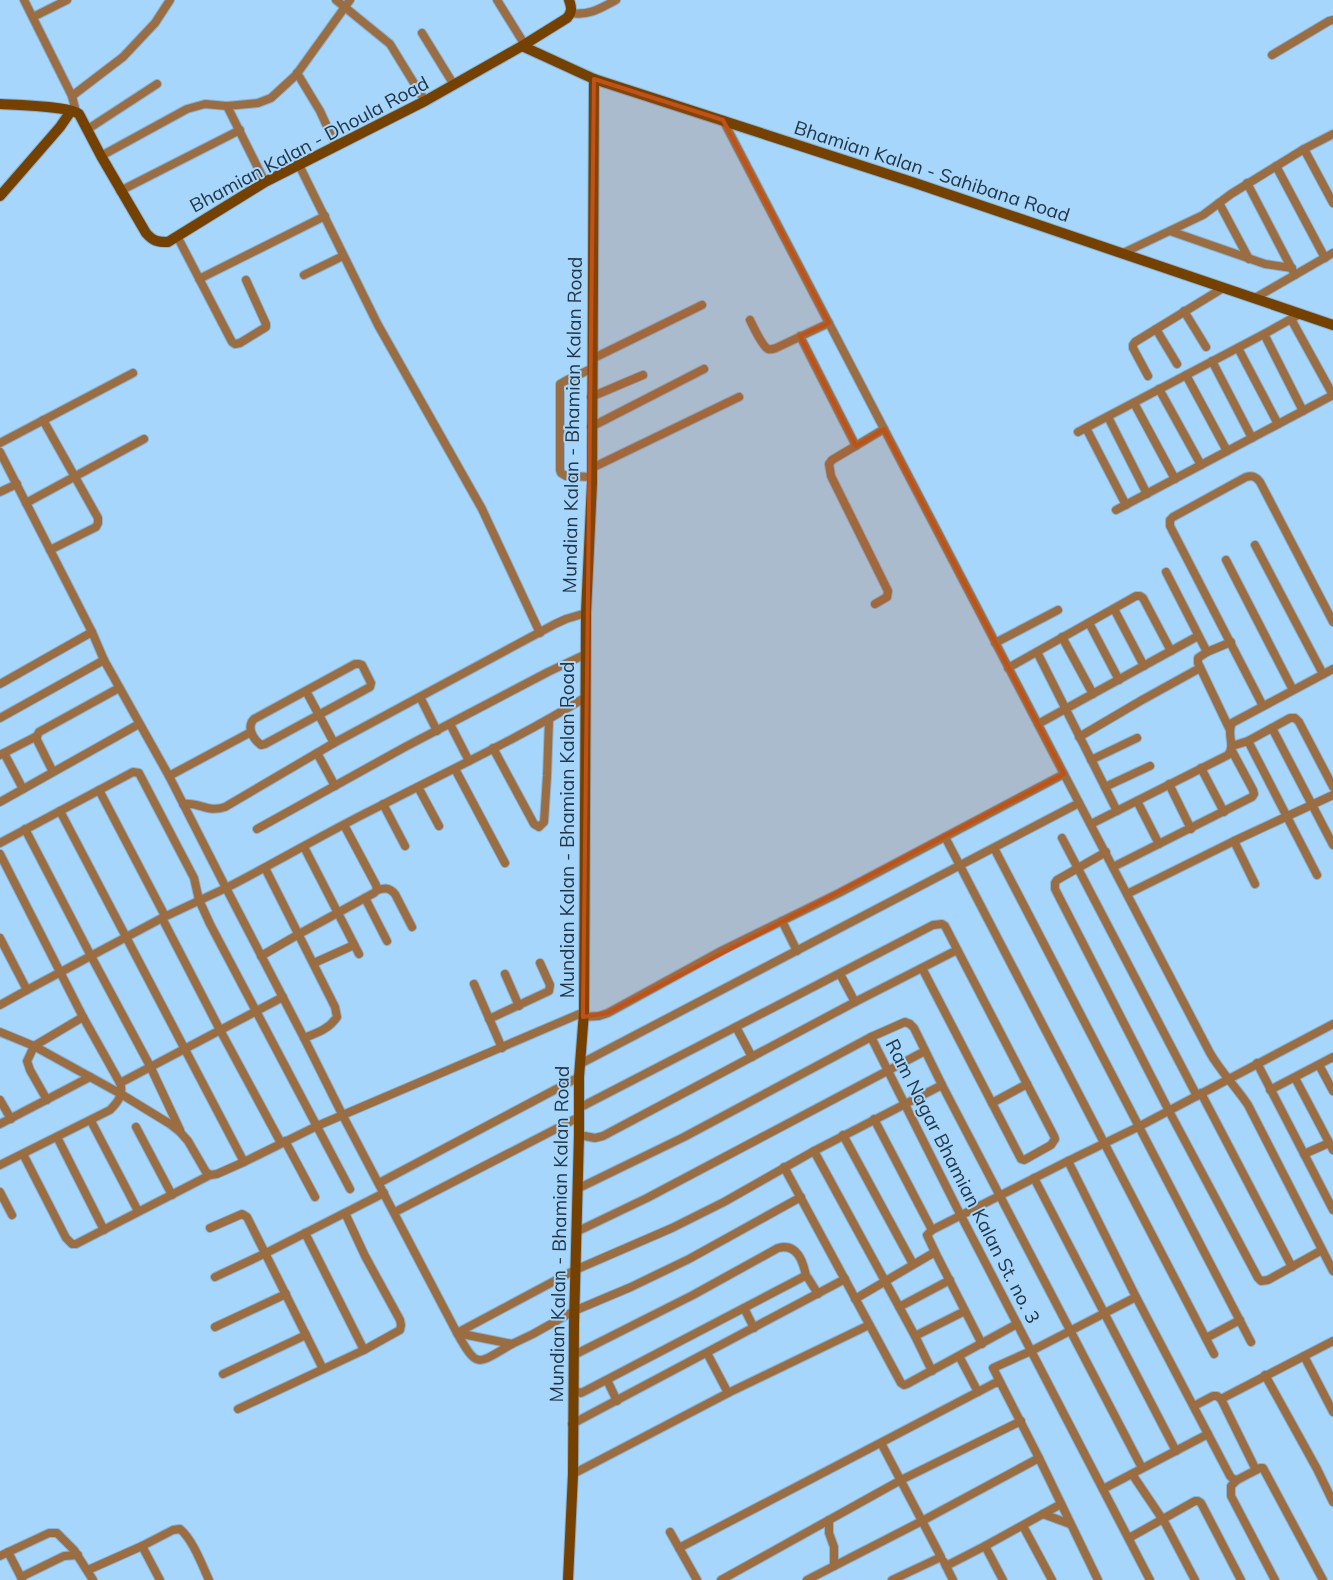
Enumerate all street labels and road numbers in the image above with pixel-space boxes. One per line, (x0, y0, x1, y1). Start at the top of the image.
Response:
street label: Bhamian Kalan - Dhoula Road (185, 71, 433, 217)
street label: Bhamian Kalan - Sahibana Road (791, 115, 1073, 227)
street label: Mundian Kalan - Bhamian Kalan Road (557, 257, 587, 593)
street label: Mundian Kalan - Bhamian Kalan Road (555, 662, 579, 998)
street label: Ram Nagar Bhamian Kalan St. no. 3 (880, 1035, 1046, 1327)
street label: Mundian Kalan - Bhamian Kalan Road (544, 1066, 574, 1402)

